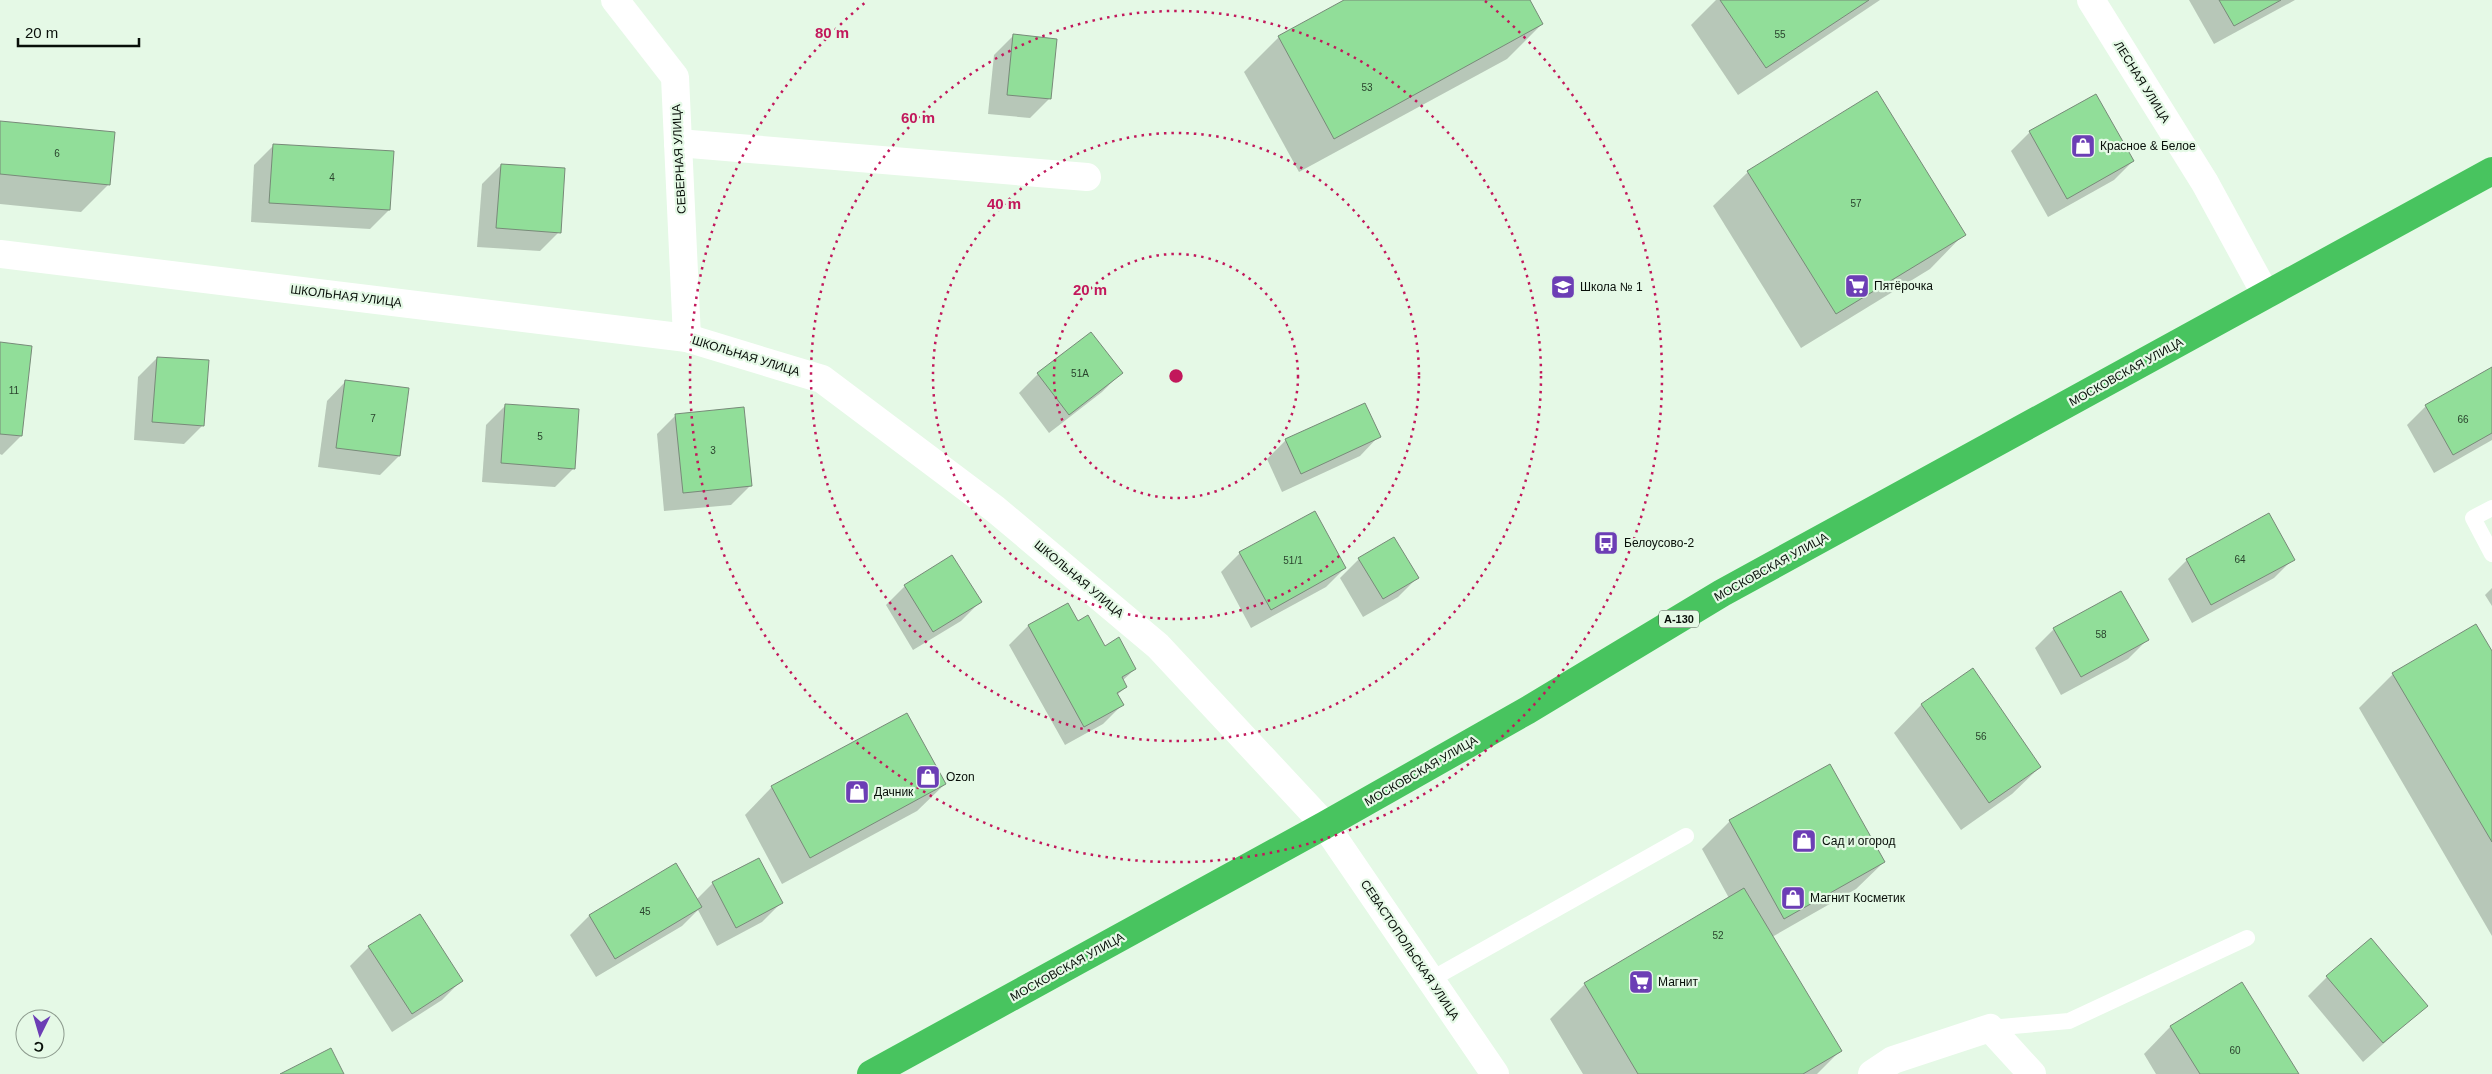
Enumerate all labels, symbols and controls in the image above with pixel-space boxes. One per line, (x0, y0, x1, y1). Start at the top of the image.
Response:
scale bar (18, 15, 139, 47)
text: 20 m (25, 24, 58, 41)
text: 80 m (815, 24, 849, 41)
house number: 55 (1774, 29, 1786, 40)
street label: ЛЕСНАЯ УЛИЦА (2111, 39, 2173, 125)
house number: 53 (1361, 82, 1373, 93)
street label: СЕВЕРНАЯ УЛИЦА (669, 104, 689, 214)
text: 60 m (901, 109, 935, 126)
shop icon: Красное & Белое (2070, 133, 2096, 159)
place label: Красное & Белое (2100, 139, 2196, 153)
house number: 6 (54, 148, 60, 159)
house number: 4 (329, 172, 335, 183)
text: 40 m (987, 195, 1021, 212)
house number: 57 (1850, 198, 1862, 209)
supermarket icon: Пятёрочка (1844, 273, 1870, 299)
school or university icon: Школа № 1 (1550, 274, 1576, 300)
place label: Пятёрочка (1874, 279, 1933, 293)
place label: Школа № 1 (1580, 280, 1643, 294)
text: 20 m (1073, 281, 1107, 298)
street label: ШКОЛЬНАЯ УЛИЦА (290, 282, 402, 310)
street label: ШКОЛЬНАЯ УЛИЦА (690, 333, 802, 379)
street label: МОСКОВСКАЯ УЛИЦА (2067, 335, 2185, 409)
centre of rings (1167, 367, 1185, 385)
house number: 51А (1071, 368, 1089, 379)
house number: 11 (9, 385, 20, 396)
house number: 7 (370, 413, 376, 424)
house number: 66 (2457, 414, 2469, 425)
house number: 5 (537, 431, 543, 442)
house number: 3 (710, 445, 716, 456)
bus stop icon: Белоусово-2 (1593, 530, 1619, 556)
street label: МОСКОВСКАЯ УЛИЦА (1712, 530, 1830, 604)
place label: Белоусово-2 (1624, 536, 1694, 550)
street label: ШКОЛЬНАЯ УЛИЦА (1032, 538, 1126, 620)
house number: 64 (2234, 554, 2246, 565)
house number: 51/1 (1283, 555, 1303, 566)
road number: А-130 (1659, 610, 1699, 628)
house number: 58 (2095, 629, 2107, 640)
house number: 56 (1975, 731, 1987, 742)
street label: МОСКОВСКАЯ УЛИЦА (1362, 733, 1480, 809)
shop icon: Ozon (915, 764, 941, 790)
place label: Ozon (946, 770, 975, 784)
shop icon: Дачник (844, 779, 870, 805)
place label: Дачник (874, 785, 914, 799)
shop icon: Сад и огород (1791, 828, 1817, 854)
place label: Сад и огород (1822, 834, 1895, 848)
street label: СЕВАСТОПОЛЬСКАЯ УЛИЦА (1358, 877, 1462, 1023)
shop icon: Магнит Косметик (1780, 885, 1806, 911)
place label: Магнит Косметик (1810, 891, 1906, 905)
house number: 45 (639, 906, 651, 917)
street label: МОСКОВСКАЯ УЛИЦА (1008, 930, 1126, 1004)
house number: 52 (1712, 930, 1724, 941)
supermarket icon: Магнит (1628, 969, 1654, 995)
place label: Магнит (1658, 975, 1699, 989)
north arrow (15, 1009, 65, 1059)
text: С (33, 1039, 45, 1055)
house number: 60 (2229, 1045, 2241, 1056)

